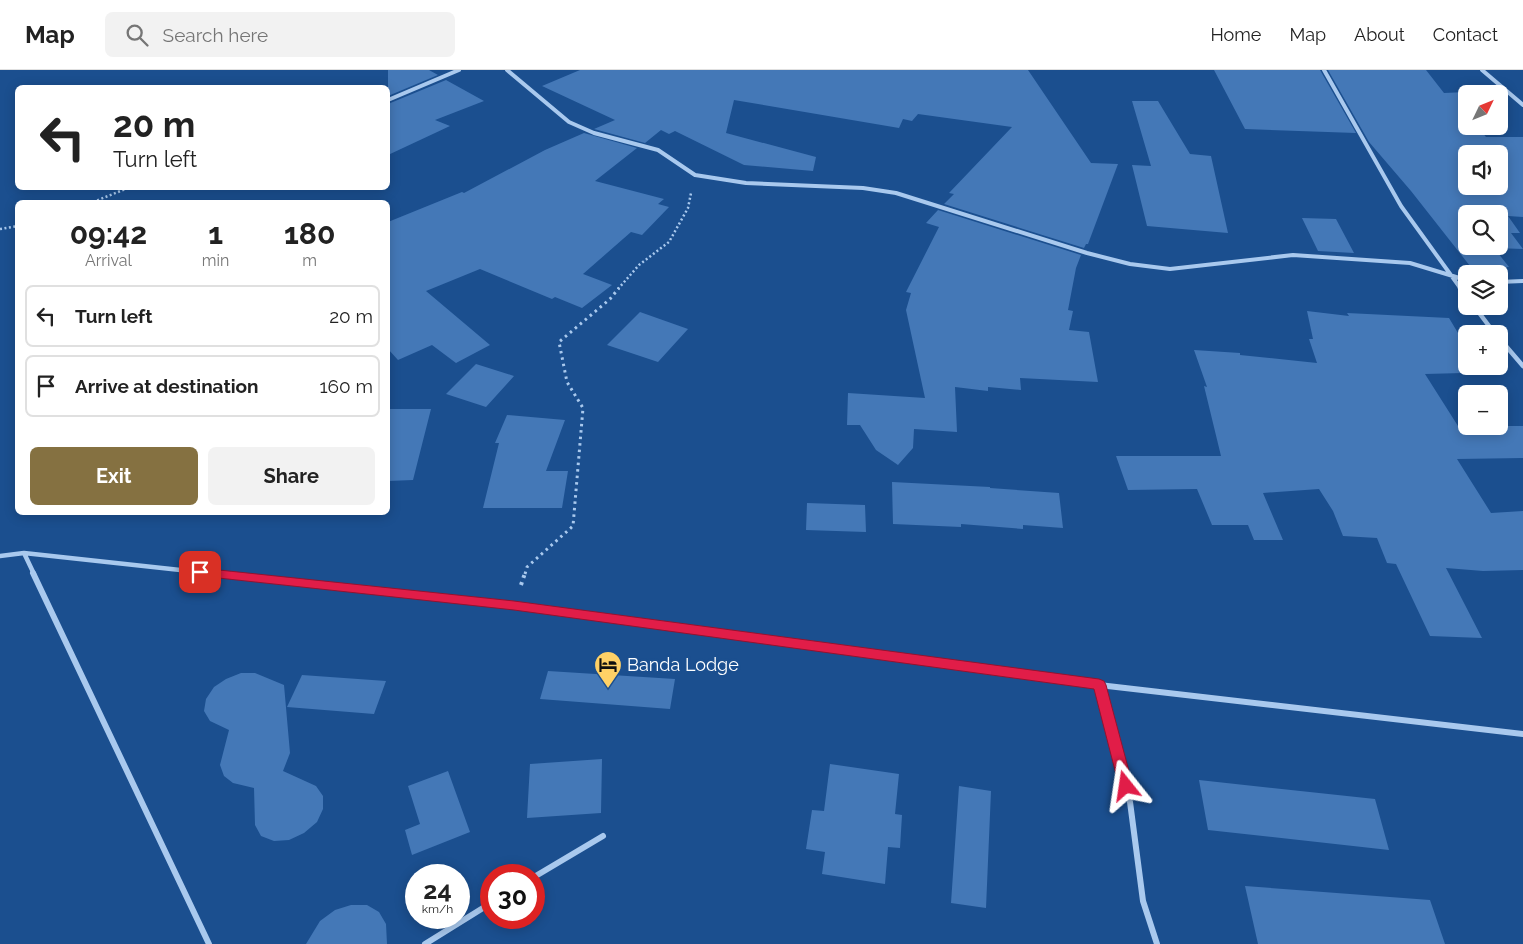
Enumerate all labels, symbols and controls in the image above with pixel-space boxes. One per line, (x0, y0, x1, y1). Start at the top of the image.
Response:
search box (105, 12, 455, 57)
text: Map (25, 20, 75, 49)
icon: search (123, 21, 151, 49)
text: Search here (163, 24, 268, 46)
text: Home (1210, 24, 1261, 45)
text: Map (1289, 24, 1326, 45)
text: About (1354, 24, 1405, 45)
text: Contact (1433, 24, 1498, 45)
north arrow (1458, 85, 1508, 135)
map controls (1458, 85, 1508, 435)
text: 20 m (113, 104, 195, 145)
icon: left (30, 105, 95, 170)
button: sound (1458, 145, 1508, 195)
text: Turn left (113, 146, 197, 172)
button: search (1458, 205, 1508, 255)
text: 09:42 (70, 216, 147, 251)
text: 1 (208, 216, 223, 251)
text: 180 (284, 216, 335, 251)
text: Arrival (85, 251, 132, 270)
text: min (202, 251, 229, 270)
text: m (302, 251, 317, 270)
button: layers (1458, 265, 1508, 315)
icon: left (32, 302, 60, 330)
text: Turn left (75, 305, 152, 327)
text: 20 m (329, 305, 373, 327)
button: + (1458, 325, 1508, 375)
icon: arrive (32, 372, 60, 400)
text: Arrive at destination (75, 375, 259, 397)
text: 160 m (319, 375, 373, 397)
button: − (1458, 385, 1508, 435)
button: Exit (30, 447, 198, 505)
button: Share (208, 447, 375, 505)
pin (179, 551, 221, 593)
icon: arrive (186, 558, 214, 586)
hotel icon: Banda Lodge (593, 650, 623, 689)
place label: Banda Lodge (627, 654, 739, 675)
position arrow (1099, 759, 1151, 811)
speed limit sign: 30 (480, 864, 545, 929)
text: 24 (423, 875, 452, 905)
text: km/h (422, 902, 453, 916)

